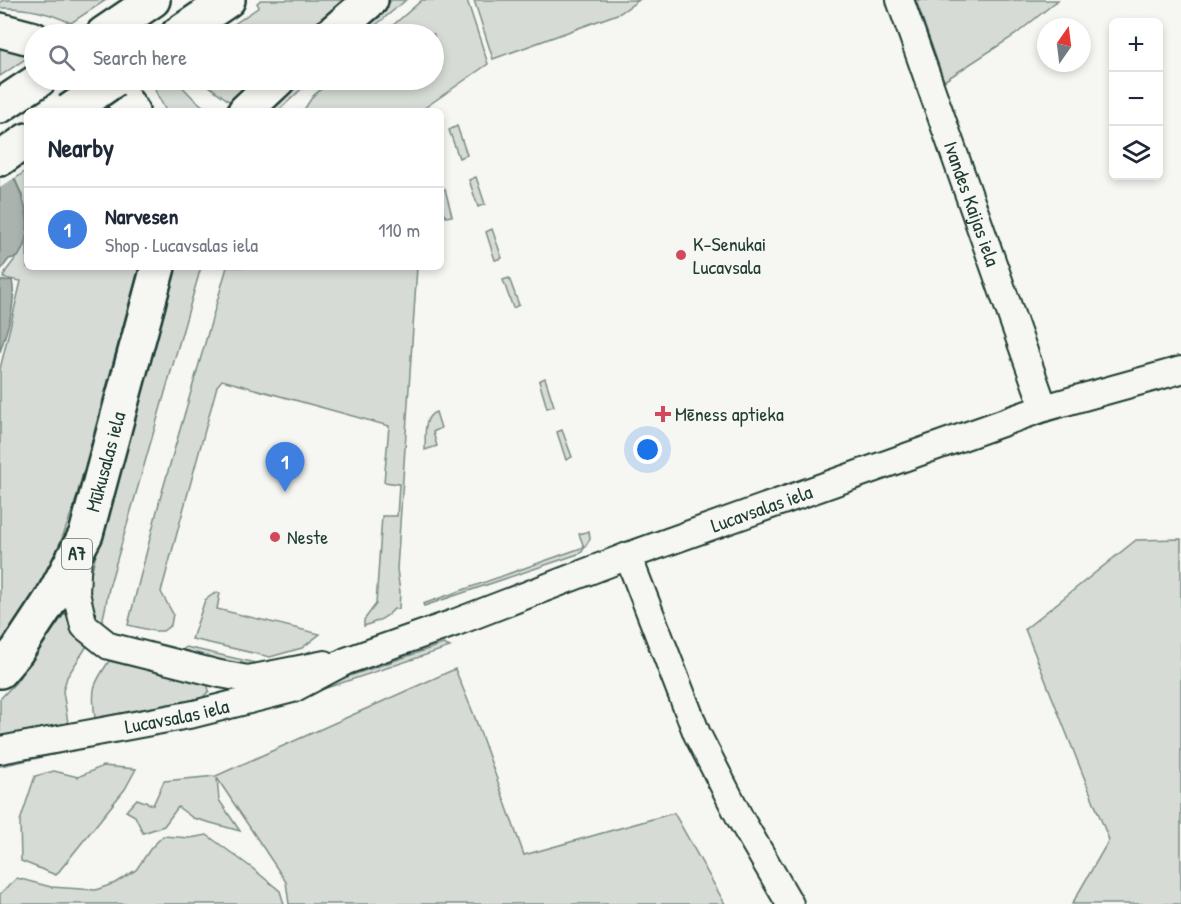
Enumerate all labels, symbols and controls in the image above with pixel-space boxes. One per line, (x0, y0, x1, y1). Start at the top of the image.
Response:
north arrow (1037, 18, 1091, 72)
map controls (1109, 18, 1163, 180)
button: + (1109, 18, 1163, 72)
search box (24, 24, 444, 90)
icon: search (45, 41, 78, 74)
text: Search here (93, 42, 187, 72)
button: − (1109, 72, 1163, 126)
button: layers (1109, 126, 1163, 180)
text: Nearby (48, 130, 114, 165)
street label: Ivandes Kaijas iela (938, 137, 1007, 270)
text: Narvesen (105, 201, 179, 231)
text: 1 (64, 216, 71, 243)
text: 110 m (378, 216, 420, 243)
place label: K-Senukai Lucavsala (693, 230, 766, 280)
text: Shop · Lucavsalas iela (105, 231, 258, 258)
marker: K-Senukai Lucavsala (674, 248, 688, 262)
place label: Mēness aptieka (675, 400, 784, 427)
marker: Mēness aptieka (656, 407, 670, 421)
street label: Mūkusalas iela (79, 408, 131, 515)
your location (633, 435, 662, 464)
pin: 1 (266, 442, 304, 492)
street label: Lucavsalas iela (707, 477, 816, 538)
place label: Neste (287, 523, 328, 550)
marker: Neste (268, 530, 282, 544)
road number: A7 (62, 539, 92, 569)
street label: Lucavsalas iela (122, 692, 232, 740)

